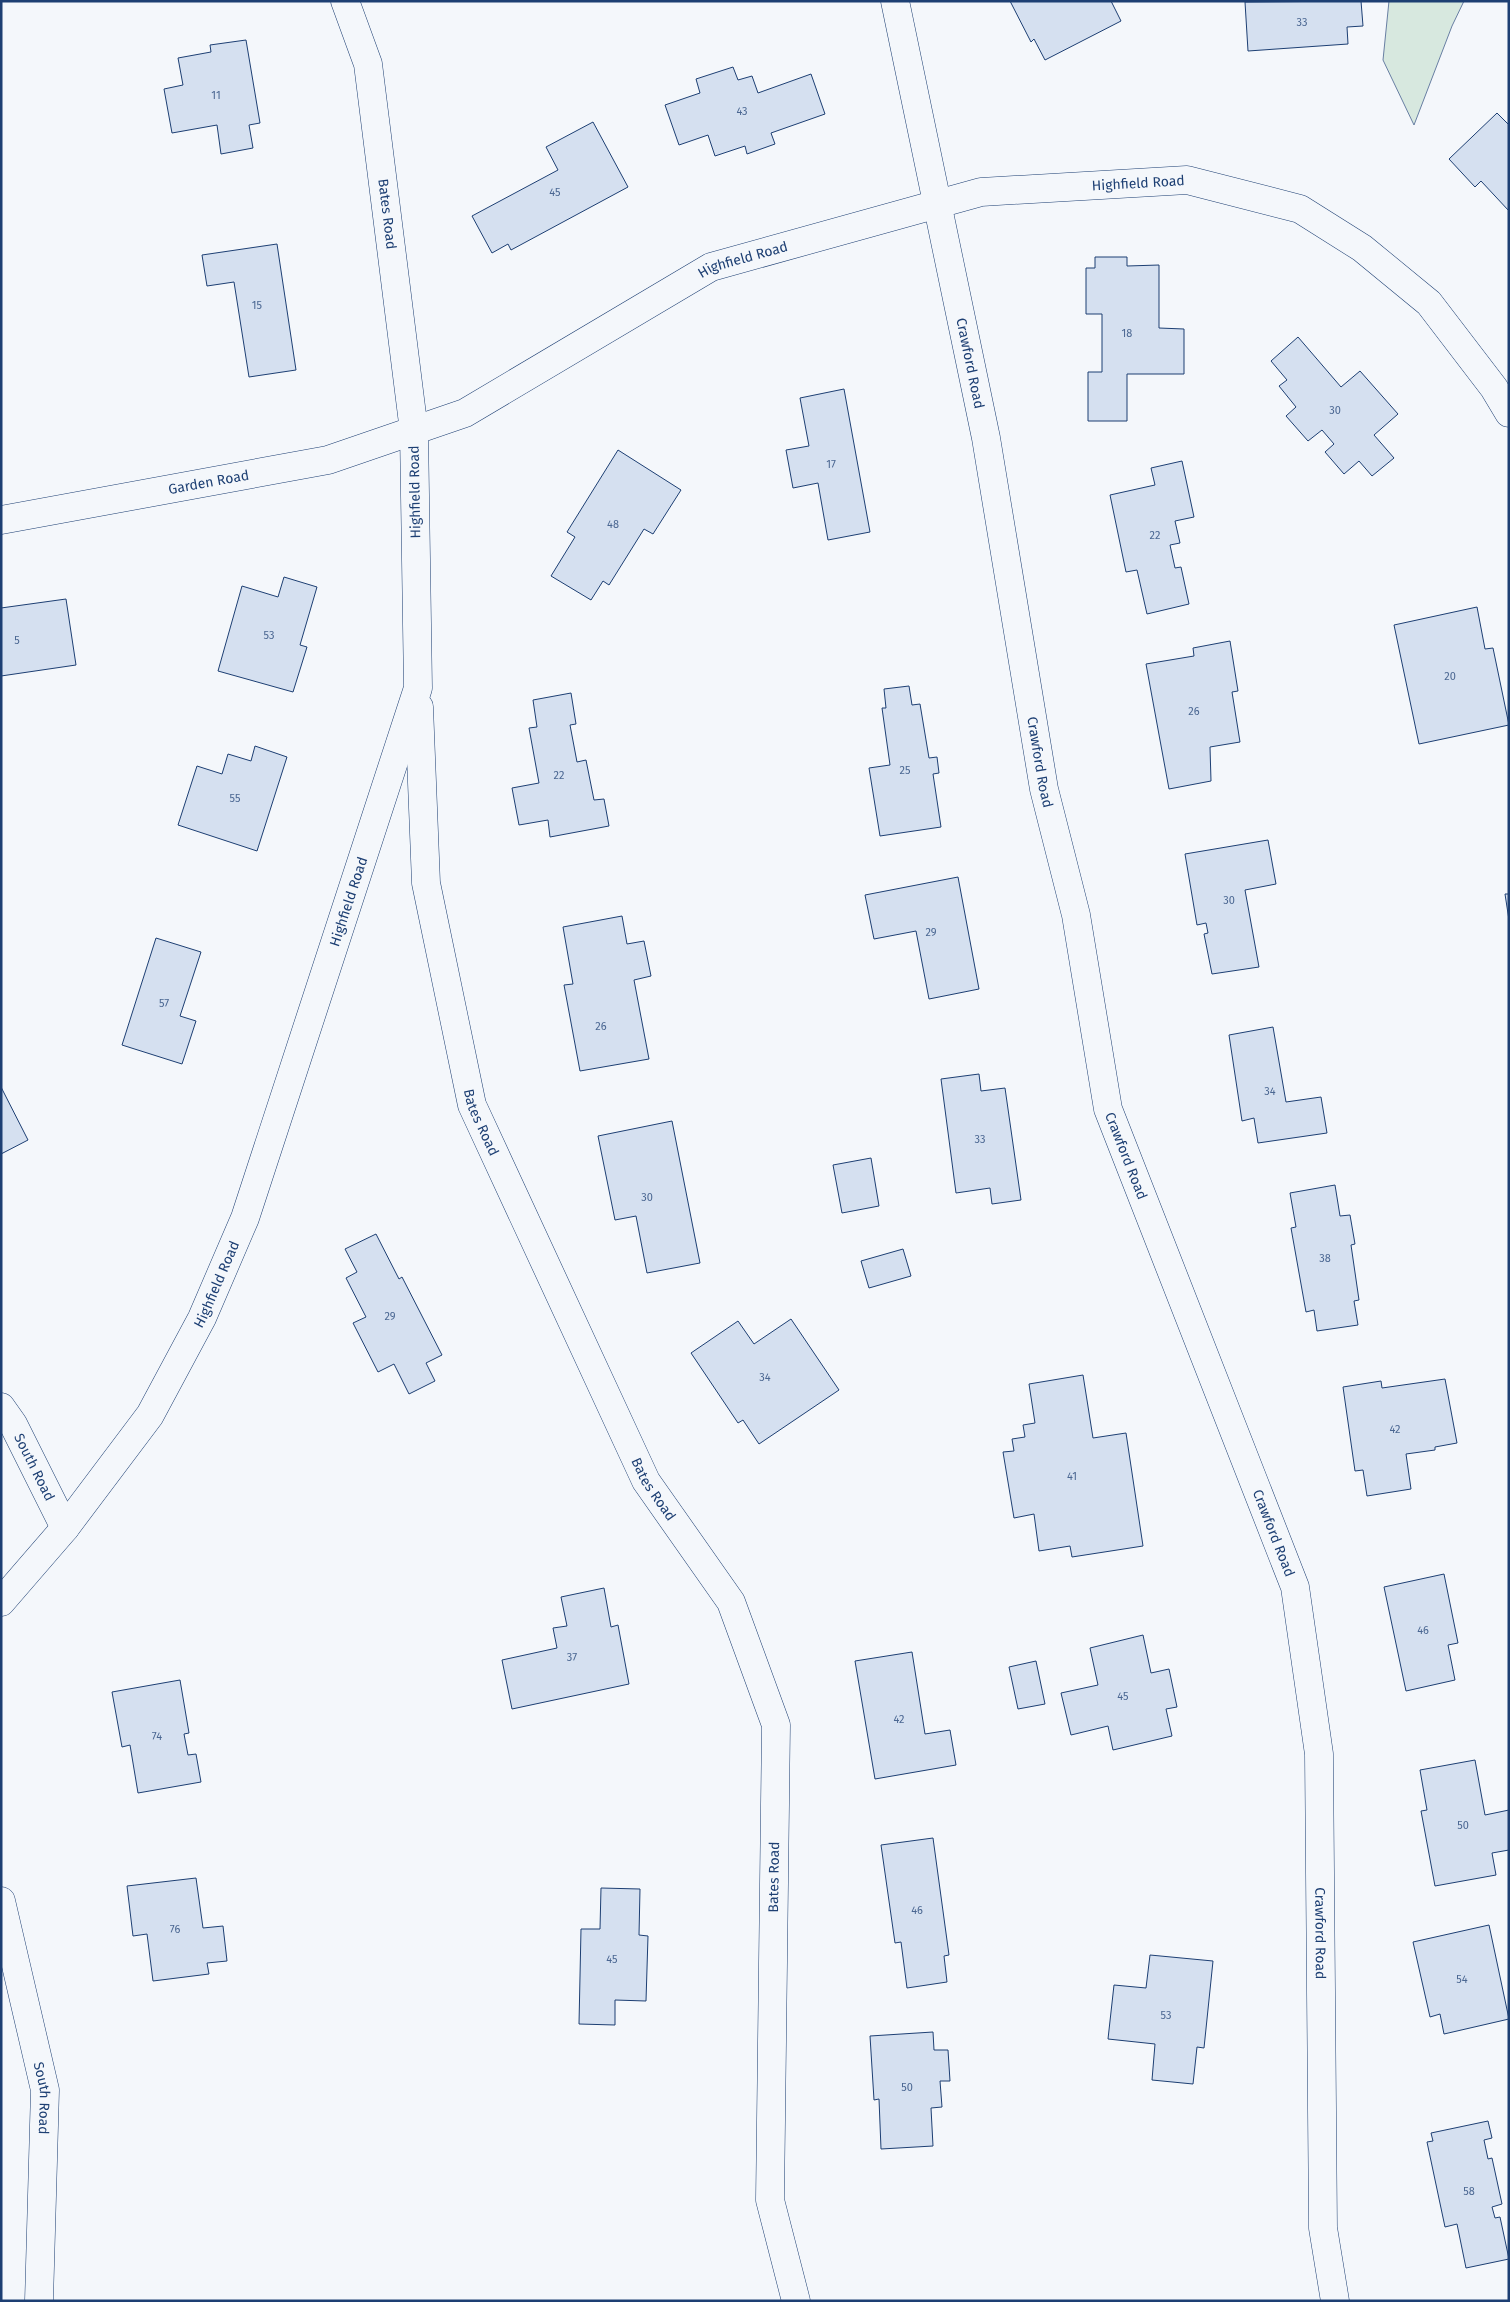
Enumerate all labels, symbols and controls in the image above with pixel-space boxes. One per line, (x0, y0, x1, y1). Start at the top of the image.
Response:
house number: 33 (1297, 16, 1307, 29)
house number: 11 (211, 89, 221, 102)
house number: 43 (736, 105, 748, 118)
street label: Highfield Road (1091, 172, 1185, 194)
street label: Bates Road (374, 178, 400, 250)
house number: 45 (549, 186, 561, 199)
street label: Highfield Road (695, 238, 790, 281)
house number: 15 (252, 299, 263, 312)
street label: Crawford Road (953, 316, 988, 410)
house number: 18 (1122, 327, 1132, 340)
house number: 30 (1329, 404, 1341, 417)
street label: Highfield Road (406, 445, 424, 539)
house number: 17 (826, 458, 836, 471)
street label: Garden Road (167, 466, 250, 498)
house number: 48 (607, 518, 619, 531)
house number: 22 (1150, 529, 1160, 542)
house number: 53 (264, 629, 274, 642)
house number: 5 (14, 634, 20, 647)
house number: 20 (1444, 670, 1456, 683)
house number: 26 (1188, 705, 1200, 718)
street label: Crawford Road (1024, 715, 1057, 810)
house number: 25 (900, 764, 911, 777)
house number: 22 (554, 769, 564, 782)
house number: 55 (230, 792, 241, 805)
street label: Highfield Road (326, 855, 371, 948)
house number: 30 (1223, 894, 1235, 907)
house number: 29 (925, 926, 937, 939)
house number: 57 (159, 997, 169, 1010)
house number: 26 (595, 1020, 607, 1033)
house number: 34 (1264, 1085, 1276, 1098)
street label: Bates Road (460, 1087, 503, 1158)
street label: Crawford Road (1102, 1110, 1151, 1202)
house number: 33 (975, 1133, 985, 1146)
house number: 30 (641, 1191, 653, 1204)
street label: Highfield Road (190, 1238, 243, 1331)
house number: 38 (1319, 1252, 1331, 1265)
house number: 29 (384, 1310, 396, 1323)
house number: 34 (759, 1371, 771, 1384)
house number: 42 (1389, 1423, 1401, 1436)
street label: South Road (11, 1431, 59, 1504)
street label: Bates Road (628, 1455, 680, 1524)
house number: 41 (1067, 1470, 1077, 1483)
street label: Crawford Road (1249, 1487, 1299, 1579)
house number: 46 (1417, 1624, 1429, 1637)
house number: 37 (567, 1651, 577, 1664)
house number: 45 (1117, 1690, 1129, 1703)
house number: 42 (893, 1713, 905, 1726)
house number: 74 (152, 1730, 162, 1743)
house number: 50 (1457, 1819, 1469, 1832)
street label: Bates Road (765, 1841, 783, 1913)
street label: Crawford Road (1312, 1887, 1329, 1979)
house number: 46 (911, 1904, 923, 1917)
house number: 76 (170, 1923, 180, 1936)
house number: 45 (606, 1953, 618, 1966)
house number: 54 (1456, 1973, 1468, 1986)
house number: 53 (1161, 2009, 1171, 2022)
street label: South Road (30, 2060, 54, 2135)
house number: 50 (901, 2081, 913, 2094)
house number: 58 (1463, 2185, 1475, 2198)

